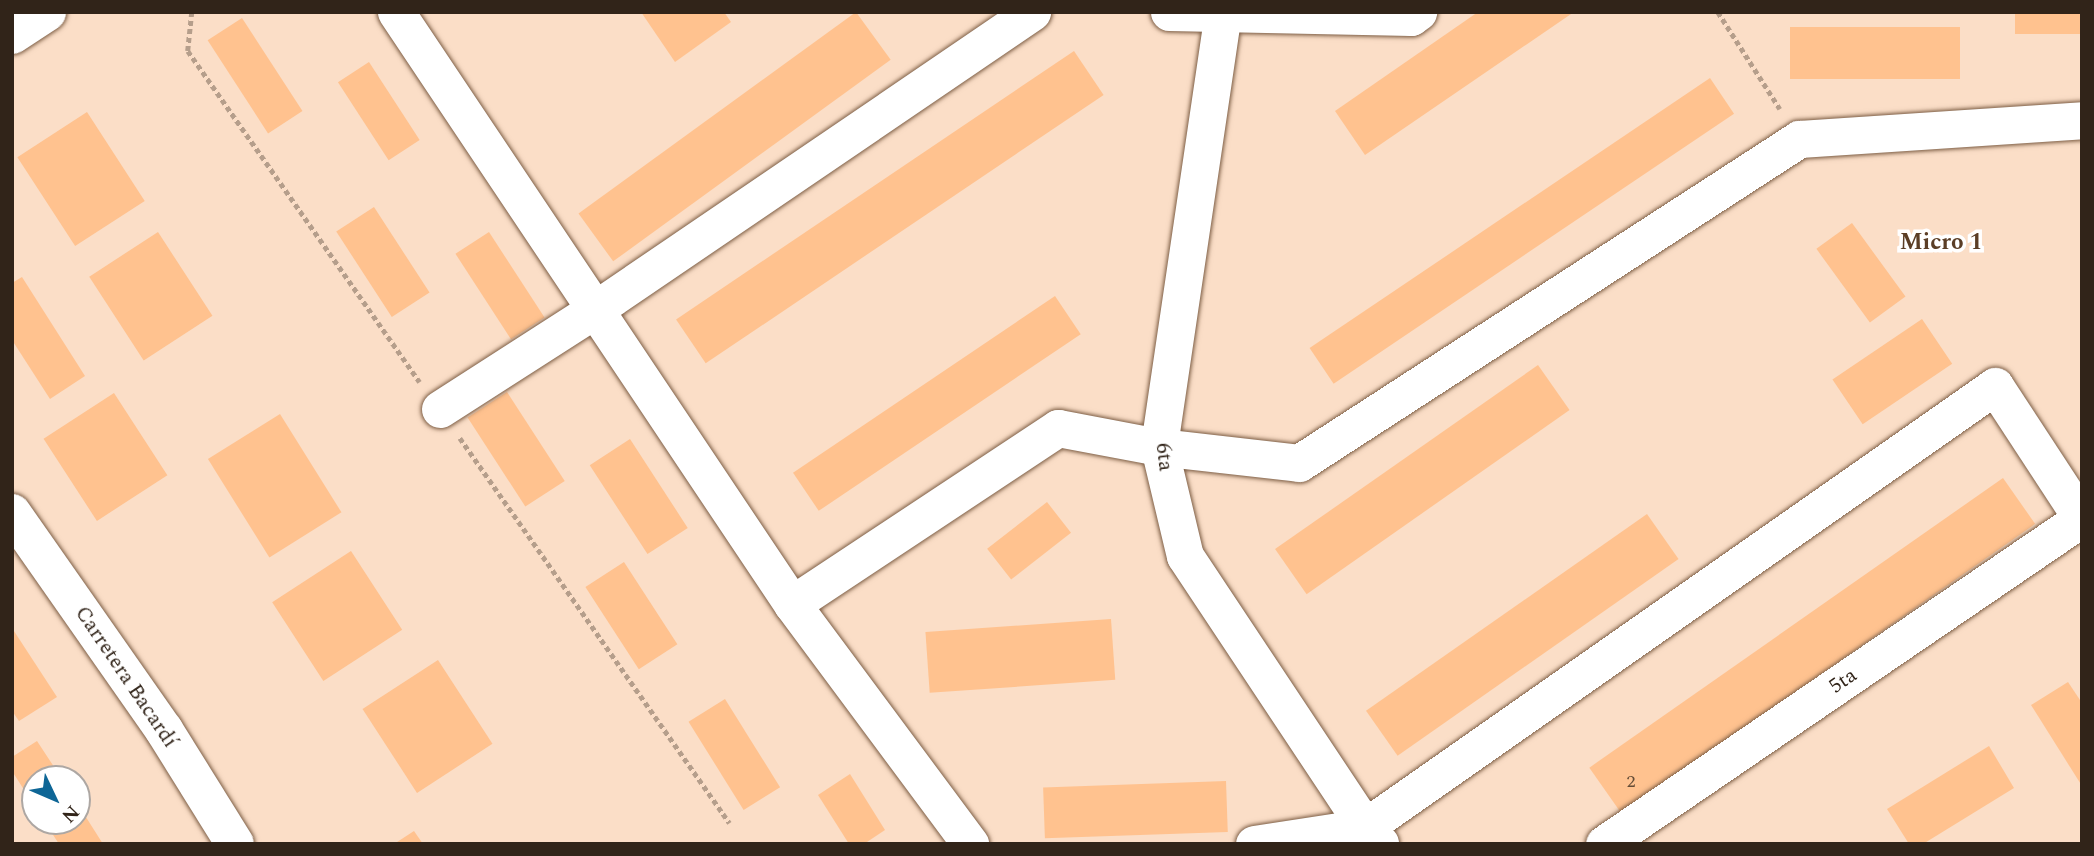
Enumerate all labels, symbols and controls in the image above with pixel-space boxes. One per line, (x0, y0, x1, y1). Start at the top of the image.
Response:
district label: Micro 1 (1900, 229, 1982, 257)
street label: 6ta (1150, 441, 1178, 473)
street label: Carretera Bacardí (69, 602, 183, 752)
street label: 5ta (1824, 663, 1862, 699)
north arrow (21, 765, 91, 835)
house number: 2 (1627, 771, 1635, 793)
text: N (54, 798, 86, 829)

